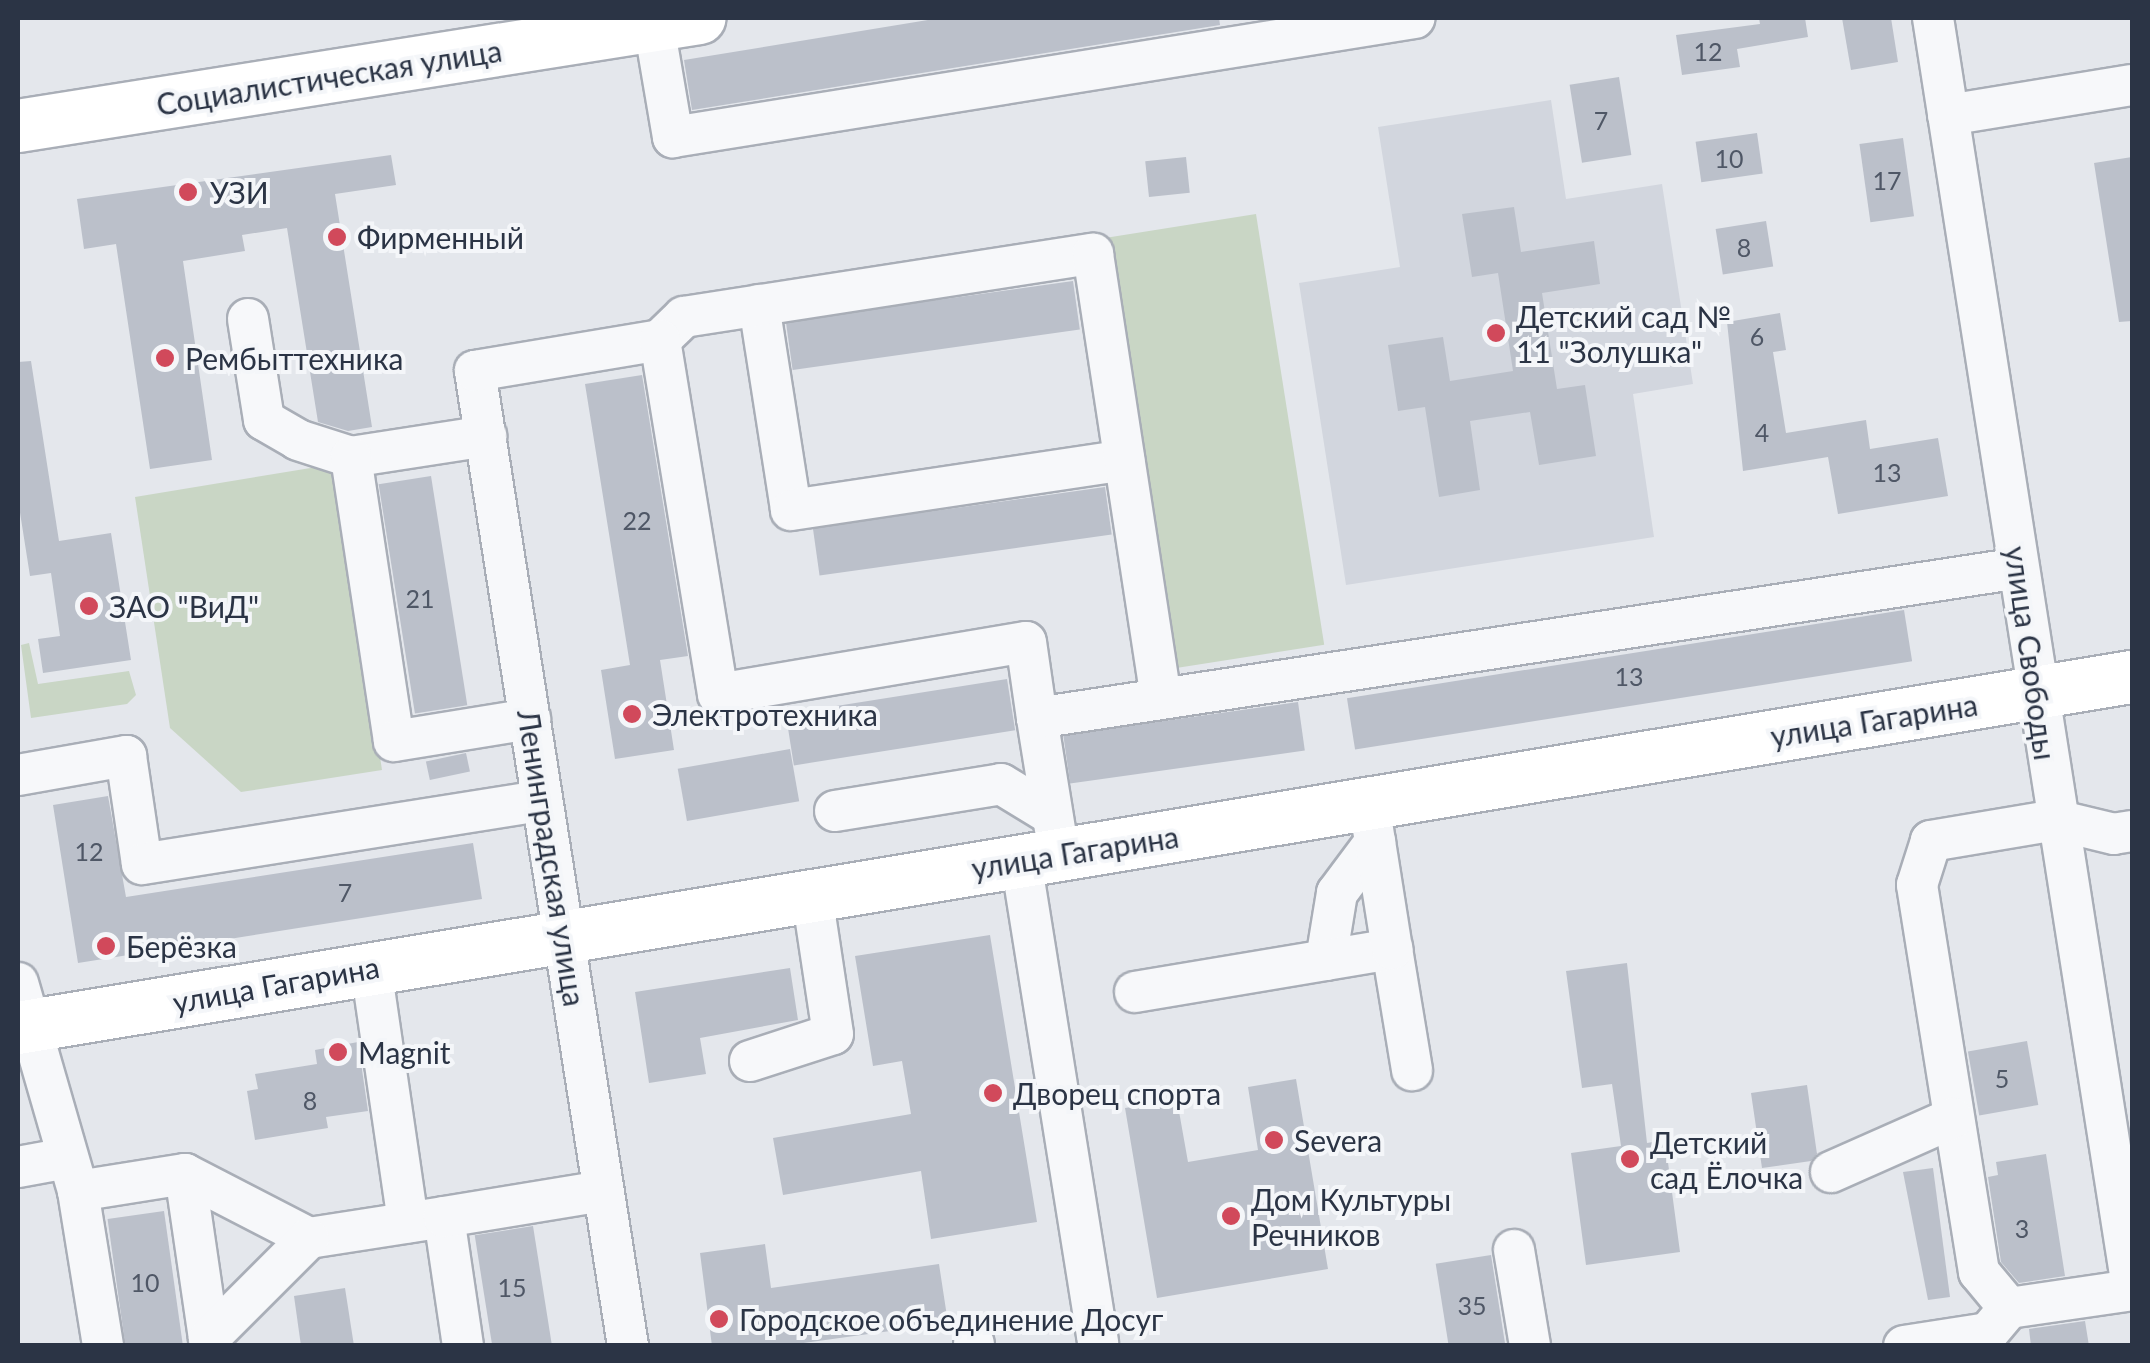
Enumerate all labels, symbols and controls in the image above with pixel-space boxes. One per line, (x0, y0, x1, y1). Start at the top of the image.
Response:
street label: Социалистическая улица (154, 32, 504, 122)
house number: 12 (1694, 36, 1722, 66)
house number: 7 (1594, 105, 1608, 135)
house number: 10 (1715, 143, 1743, 173)
house number: 17 (1873, 165, 1901, 195)
place label: УЗИ (210, 174, 269, 210)
marker: УЗИ (175, 179, 201, 205)
place label: Фирменный (357, 219, 524, 255)
marker: Фирменный (326, 226, 348, 248)
house number: 8 (1737, 232, 1751, 262)
place label: Детский сад № 11 "Золушка" (1516, 298, 1731, 368)
house number: 6 (1750, 321, 1764, 351)
marker: Детский сад № 11 "Золушка" (1485, 322, 1507, 344)
place label: Рембыттехника (185, 340, 403, 376)
marker: Рембыттехника (154, 347, 176, 369)
house number: 4 (1755, 417, 1769, 447)
house number: 13 (1873, 457, 1901, 487)
house number: 22 (623, 505, 651, 535)
street label: улица Свободы (1998, 544, 2064, 762)
house number: 21 (406, 583, 434, 613)
place label: ЗАО "ВиД" (109, 588, 259, 624)
marker: ЗАО "ВиД" (78, 595, 100, 617)
house number: 13 (1615, 661, 1643, 691)
street label: улица Гагарина (1768, 686, 1980, 754)
place label: Электротехника (652, 696, 878, 732)
marker: Электротехника (621, 703, 643, 725)
street label: Ленинградская улица (511, 707, 593, 1009)
street label: улица Гагарина (969, 818, 1181, 886)
house number: 12 (75, 836, 103, 866)
house number: 7 (338, 877, 352, 907)
place label: Берёзка (126, 928, 237, 964)
marker: Берёзка (95, 935, 117, 957)
street label: улица Гагарина (170, 948, 382, 1020)
place label: Magnit (358, 1034, 451, 1070)
marker: Magnit (327, 1041, 349, 1063)
house number: 5 (1995, 1063, 2009, 1093)
place label: Дворец спорта (1013, 1075, 1221, 1111)
marker: Дворец спорта (982, 1082, 1004, 1104)
house number: 8 (303, 1085, 317, 1115)
place label: Severa (1294, 1122, 1382, 1158)
place label: Детский сад Ёлочка (1650, 1124, 1803, 1194)
marker: Severa (1263, 1129, 1285, 1151)
marker: Детский сад Ёлочка (1619, 1148, 1641, 1170)
place label: Дом Культуры Речников (1251, 1181, 1451, 1252)
marker: Дом Культуры Речников (1220, 1205, 1242, 1227)
house number: 3 (2015, 1213, 2029, 1243)
house number: 10 (131, 1267, 159, 1297)
house number: 15 (498, 1272, 526, 1302)
house number: 35 (1458, 1290, 1486, 1320)
place label: Городское объединение Досуг (739, 1301, 1163, 1337)
marker: Городское объединение Досуг (708, 1308, 730, 1330)

